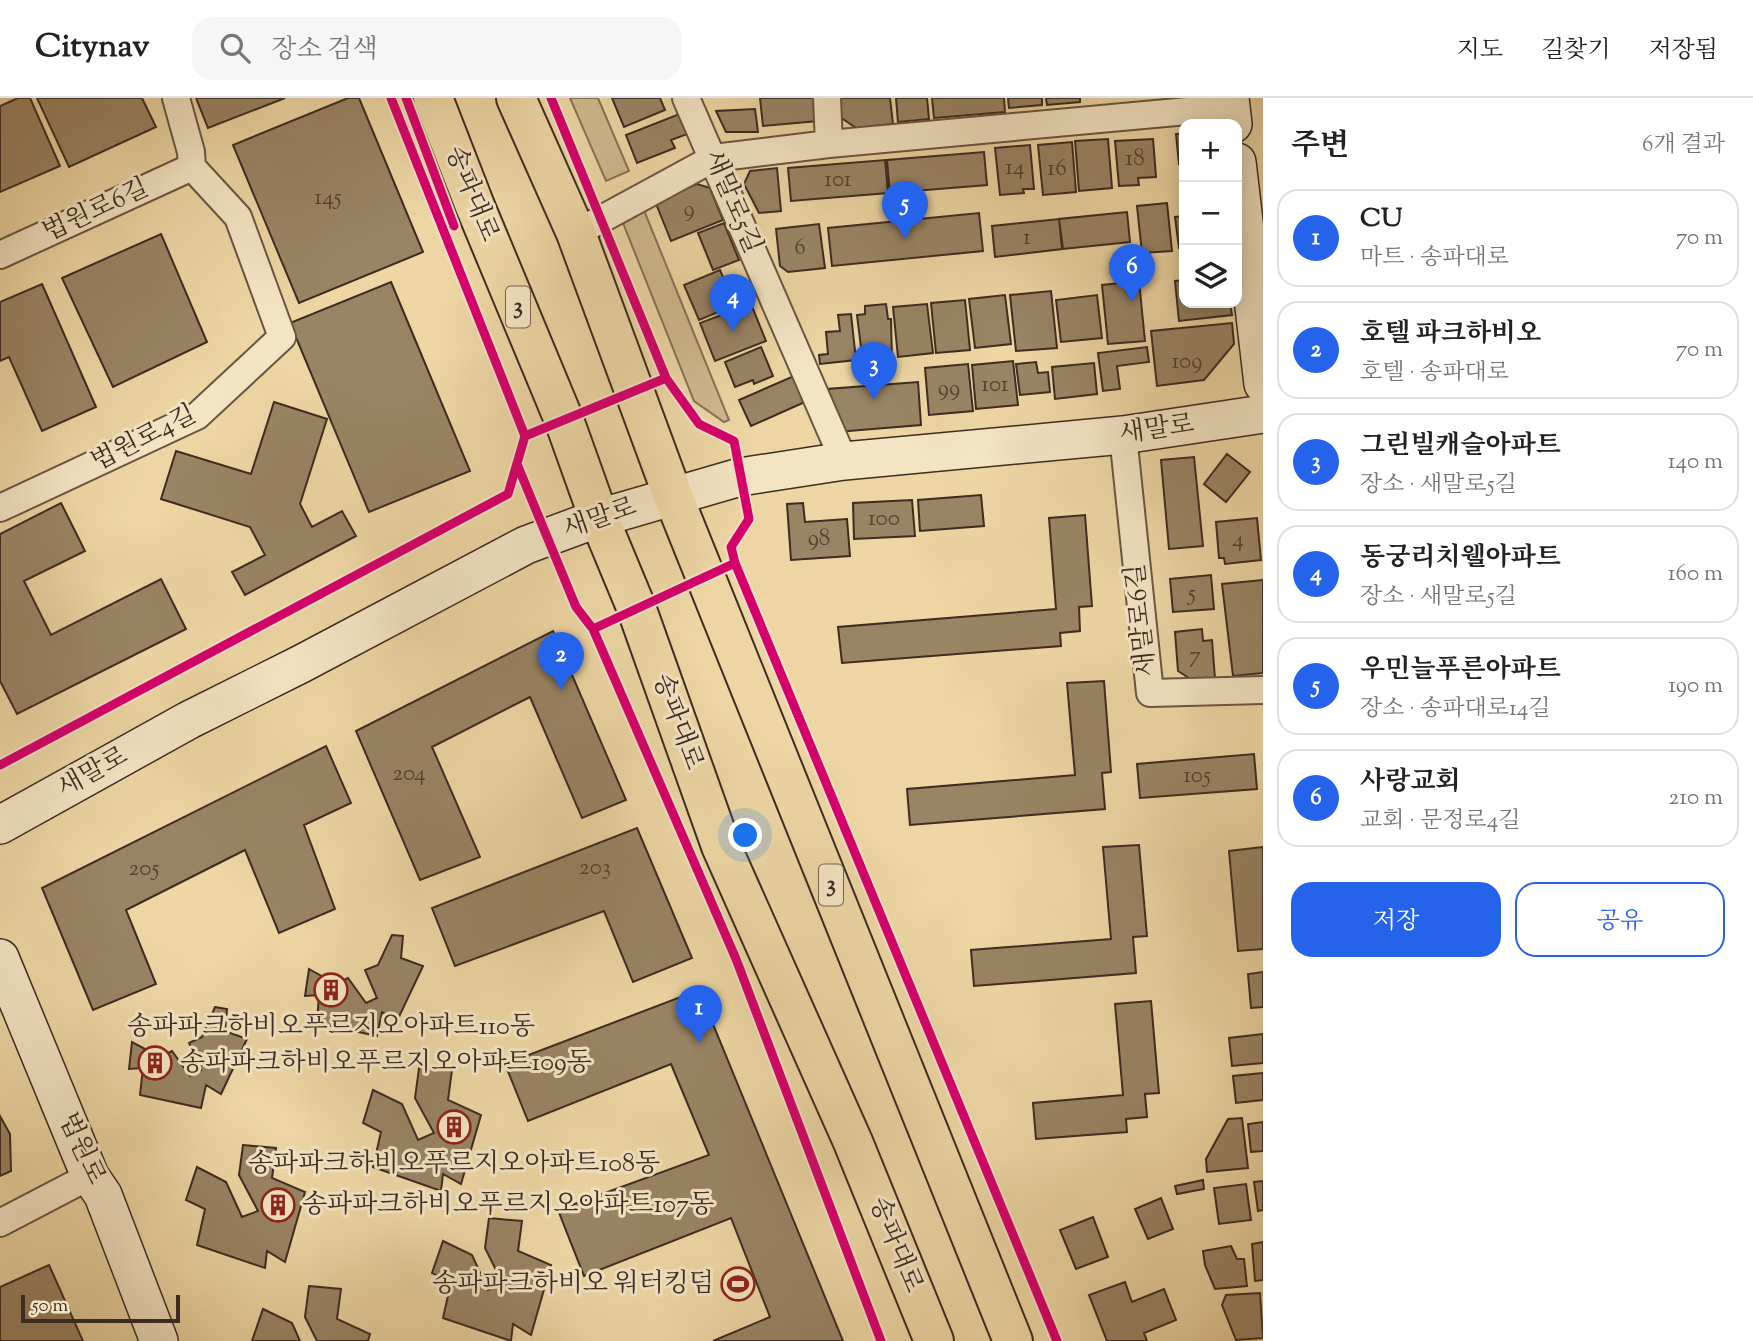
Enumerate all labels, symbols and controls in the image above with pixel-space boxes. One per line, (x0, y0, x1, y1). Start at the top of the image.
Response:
search box (192, 17, 682, 80)
text: Citynav (35, 24, 150, 72)
icon: search (216, 29, 254, 67)
text: 장소 검색 (272, 32, 378, 69)
text: 지도 (1457, 34, 1503, 68)
text: 길찾기 (1541, 34, 1610, 68)
text: 저장됨 (1648, 34, 1718, 68)
map controls (1179, 119, 1242, 308)
button: + (1179, 119, 1242, 182)
text: 주변 (1291, 125, 1349, 168)
text: 6개 결과 (1642, 129, 1725, 162)
street label: 송파대로 (435, 140, 507, 248)
house number: 18 (1125, 143, 1145, 176)
street label: 새말로5길 (694, 144, 770, 260)
house number: 14 (1005, 152, 1025, 185)
house number: 16 (1047, 153, 1067, 186)
house number: 101 (824, 164, 852, 197)
street label: 법원로6길 (37, 170, 155, 252)
pin: 5 (882, 181, 928, 239)
house number: 145 (314, 182, 342, 215)
button: − (1179, 182, 1242, 245)
house number: 9 (683, 194, 695, 227)
text: CU (1360, 201, 1402, 238)
house number: 1 (1023, 222, 1031, 255)
text: 1 (1312, 222, 1320, 255)
text: 70 m (1676, 222, 1723, 255)
house number: 6 (794, 232, 806, 265)
text: 마트 · 송파대로 (1360, 242, 1509, 275)
pin: 6 (1109, 244, 1155, 302)
button: layers (1179, 245, 1242, 308)
pin: 4 (710, 274, 756, 332)
road number: 3 (506, 286, 530, 328)
text: 호텔 파크하비오 (1360, 316, 1541, 353)
text: 2 (1311, 334, 1321, 367)
text: 70 m (1676, 334, 1723, 367)
pin: 3 (851, 342, 897, 400)
house number: 109 (1172, 346, 1202, 379)
text: 호텔 · 송파대로 (1360, 357, 1509, 390)
house number: 101 (981, 369, 1009, 402)
house number: 99 (938, 373, 960, 406)
street label: 법원로4길 (85, 397, 203, 481)
street label: 새말로 (1117, 406, 1197, 454)
text: 그린빌캐슬아파트 (1360, 428, 1561, 465)
text: 3 (1311, 446, 1321, 479)
text: 140 m (1668, 446, 1723, 479)
text: 장소 · 새말로5길 (1360, 469, 1517, 502)
street label: 새말로 (558, 489, 642, 549)
house number: 100 (868, 503, 900, 536)
house number: 98 (808, 523, 830, 556)
house number: 4 (1232, 524, 1244, 557)
text: 동궁리치웰아파트 (1360, 540, 1561, 577)
text: 4 (1310, 558, 1322, 591)
text: 160 m (1668, 558, 1723, 591)
street label: 새말로6길 (1118, 562, 1166, 678)
house number: 5 (1186, 578, 1196, 611)
text: 장소 · 새말로5길 (1360, 581, 1517, 614)
pin: 2 (538, 632, 584, 690)
house number: 7 (1189, 640, 1201, 673)
text: 우민늘푸른아파트 (1360, 652, 1561, 689)
street label: 송파대로 (642, 668, 712, 776)
text: 5 (1312, 670, 1320, 703)
text: 190 m (1668, 670, 1723, 703)
text: 장소 · 송파대로14길 (1360, 693, 1551, 726)
street label: 새말로 (51, 739, 135, 807)
house number: 204 (392, 758, 426, 791)
house number: 105 (1183, 760, 1211, 793)
text: 사랑교회 (1360, 764, 1460, 801)
text: 6 (1310, 782, 1322, 815)
text: 210 m (1669, 782, 1723, 815)
text: 교회 · 문정로4길 (1360, 805, 1521, 838)
your location (728, 818, 762, 852)
house number: 203 (579, 852, 611, 885)
house number: 205 (129, 853, 160, 886)
road number: 3 (819, 864, 843, 906)
button: 저장 (1291, 882, 1501, 957)
button: 공유 (1515, 882, 1725, 957)
building icon: 송파파크하비오푸르지오아파트110동 (312, 971, 350, 1009)
pin: 1 (676, 985, 722, 1043)
place label: 송파파크하비오푸르지오아파트110동 (127, 1009, 535, 1046)
building icon: 송파파크하비오푸르지오아파트109동 (136, 1044, 174, 1082)
place label: 송파파크하비오푸르지오아파트109동 (180, 1045, 592, 1082)
street label: 법원로 (48, 1107, 114, 1191)
building icon: 송파파크하비오푸르지오아파트108동 (435, 1108, 473, 1146)
place label: 송파파크하비오푸르지오아파트108동 (248, 1146, 660, 1183)
building icon: 송파파크하비오푸르지오아파트107동 (259, 1186, 297, 1224)
place label: 송파파크하비오푸르지오아파트107동 (302, 1187, 714, 1224)
street label: 송파대로 (859, 1191, 931, 1299)
sports icon: 송파파크하비오 워터킹덤 (719, 1265, 757, 1303)
place label: 송파파크하비오 워터킹덤 (432, 1266, 714, 1303)
scale bar (21, 1292, 180, 1324)
text: 50 m (32, 1293, 68, 1320)

